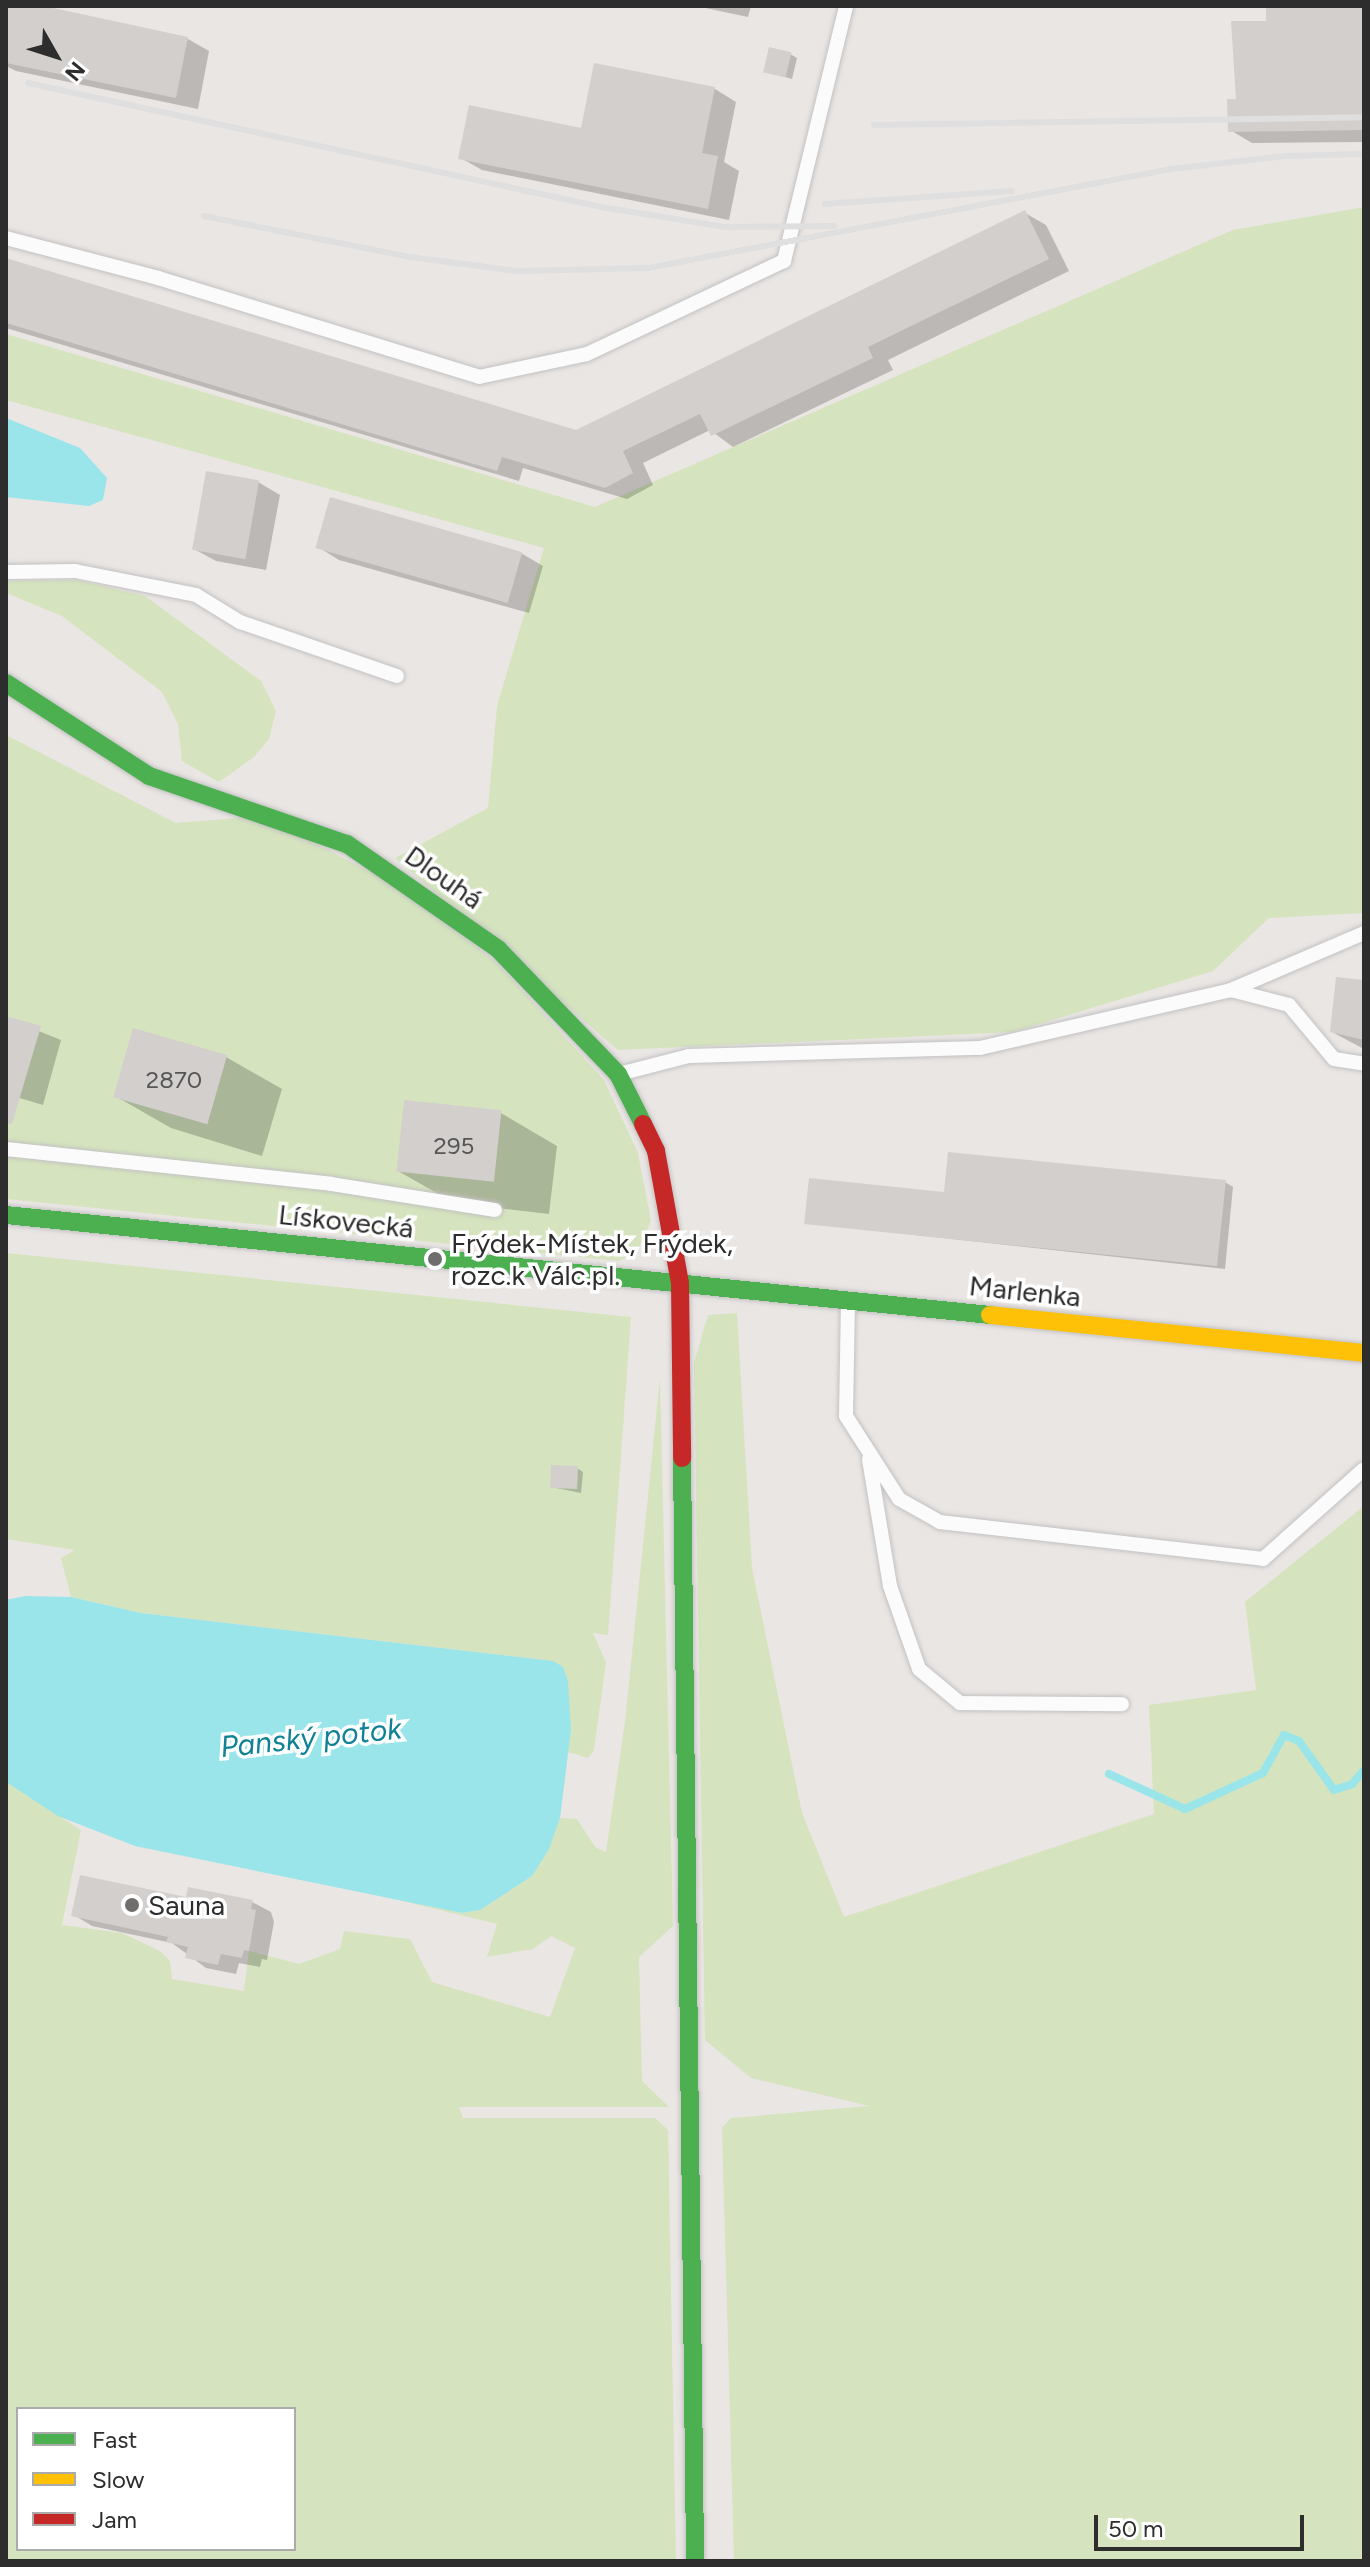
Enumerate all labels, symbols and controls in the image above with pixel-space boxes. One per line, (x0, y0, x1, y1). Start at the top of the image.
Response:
north arrow (16, 16, 96, 96)
text: N (59, 56, 91, 87)
street label: Dlouhá (399, 838, 489, 916)
house number: 2870 (146, 1066, 202, 1094)
house number: 295 (434, 1132, 474, 1160)
street label: Lískovecká (277, 1197, 415, 1245)
place label: Frýdek-Místek, Frýdek, rozc.k Válc.pl. (451, 1226, 733, 1292)
marker: Frýdek-Místek, Frýdek, rozc.k Válc.pl. (426, 1250, 444, 1268)
street label: Marlenka (968, 1268, 1082, 1314)
water label: Panský potok (219, 1711, 403, 1765)
place label: Sauna (148, 1888, 225, 1922)
marker: Sauna (123, 1896, 141, 1914)
legend (16, 2407, 296, 2551)
text: Fast (92, 2425, 137, 2454)
text: Slow (92, 2465, 144, 2494)
scale bar (1098, 2499, 1308, 2549)
text: Jam (92, 2505, 137, 2534)
text: 50 m (1108, 2514, 1164, 2543)

